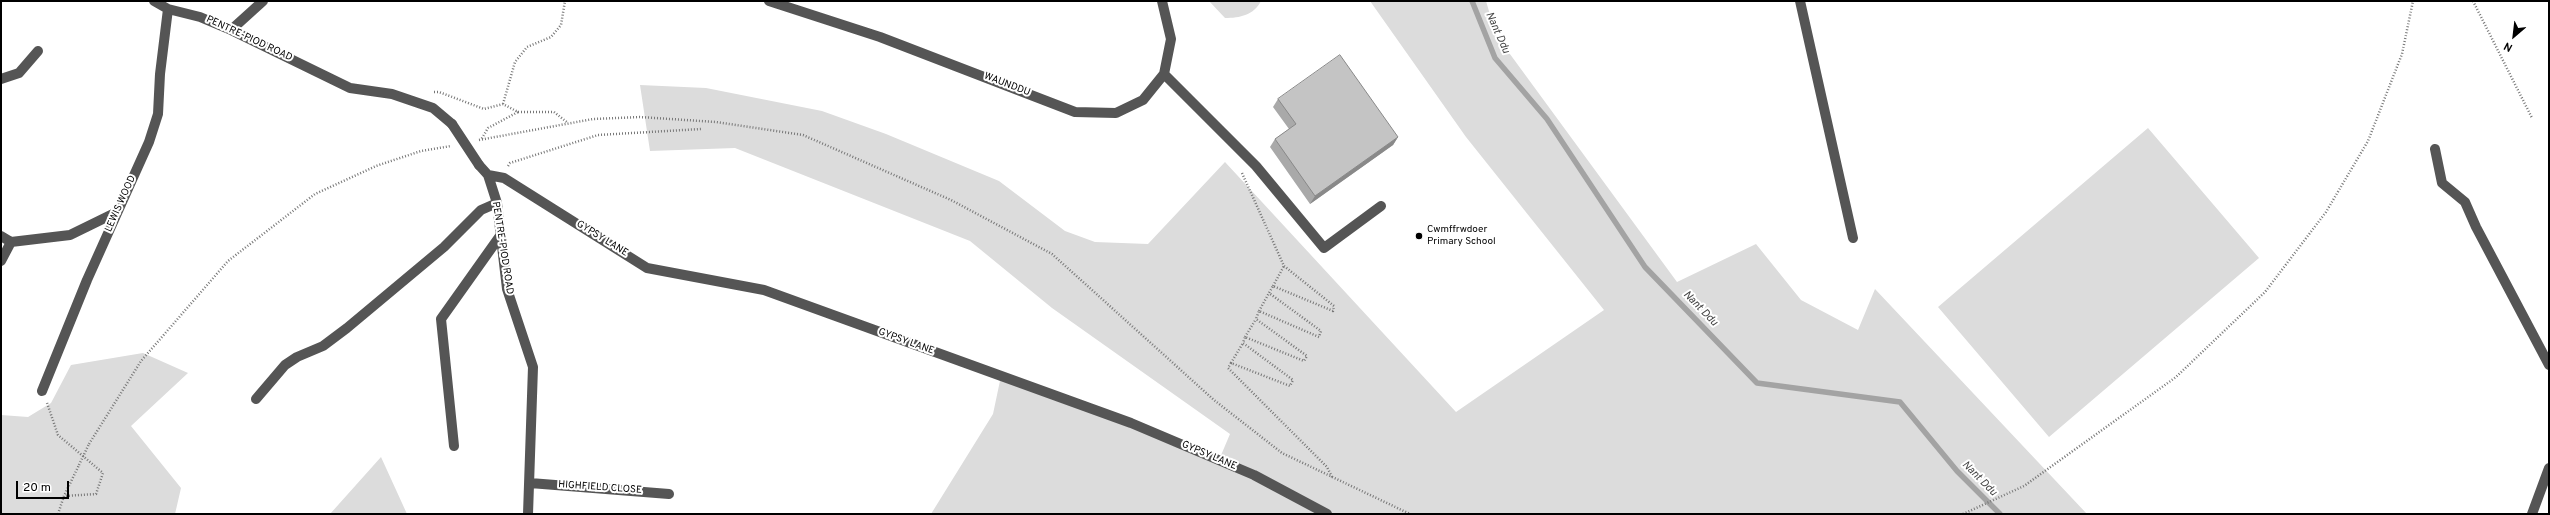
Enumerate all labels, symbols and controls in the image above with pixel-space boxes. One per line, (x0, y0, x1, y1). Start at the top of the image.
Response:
water label: Nant Ddu (1482, 10, 1512, 56)
street label: PENTRE-PIOD ROAD (204, 14, 294, 64)
north arrow (2494, 16, 2534, 56)
text: N (2502, 39, 2515, 55)
street label: WAUNDDU (982, 71, 1032, 99)
street label: LEWIS WOOD (103, 174, 139, 234)
street label: PENTRE-PIOD ROAD (489, 201, 515, 295)
street label: GYPSY LANE (574, 218, 630, 260)
place label: Cwmffrwdoer Primary School (1427, 224, 1496, 248)
marker: Cwmffrwdoer Primary School (1414, 231, 1424, 241)
water label: Nant Ddu (1680, 289, 1720, 329)
street label: GYPSY LANE (876, 326, 936, 358)
street label: GYPSY LANE (1180, 439, 1238, 473)
water label: Nant Ddu (1959, 459, 1999, 499)
scale bar (18, 473, 71, 499)
street label: HIGHFIELD CLOSE (558, 479, 642, 497)
text: 20 m (23, 480, 51, 496)

